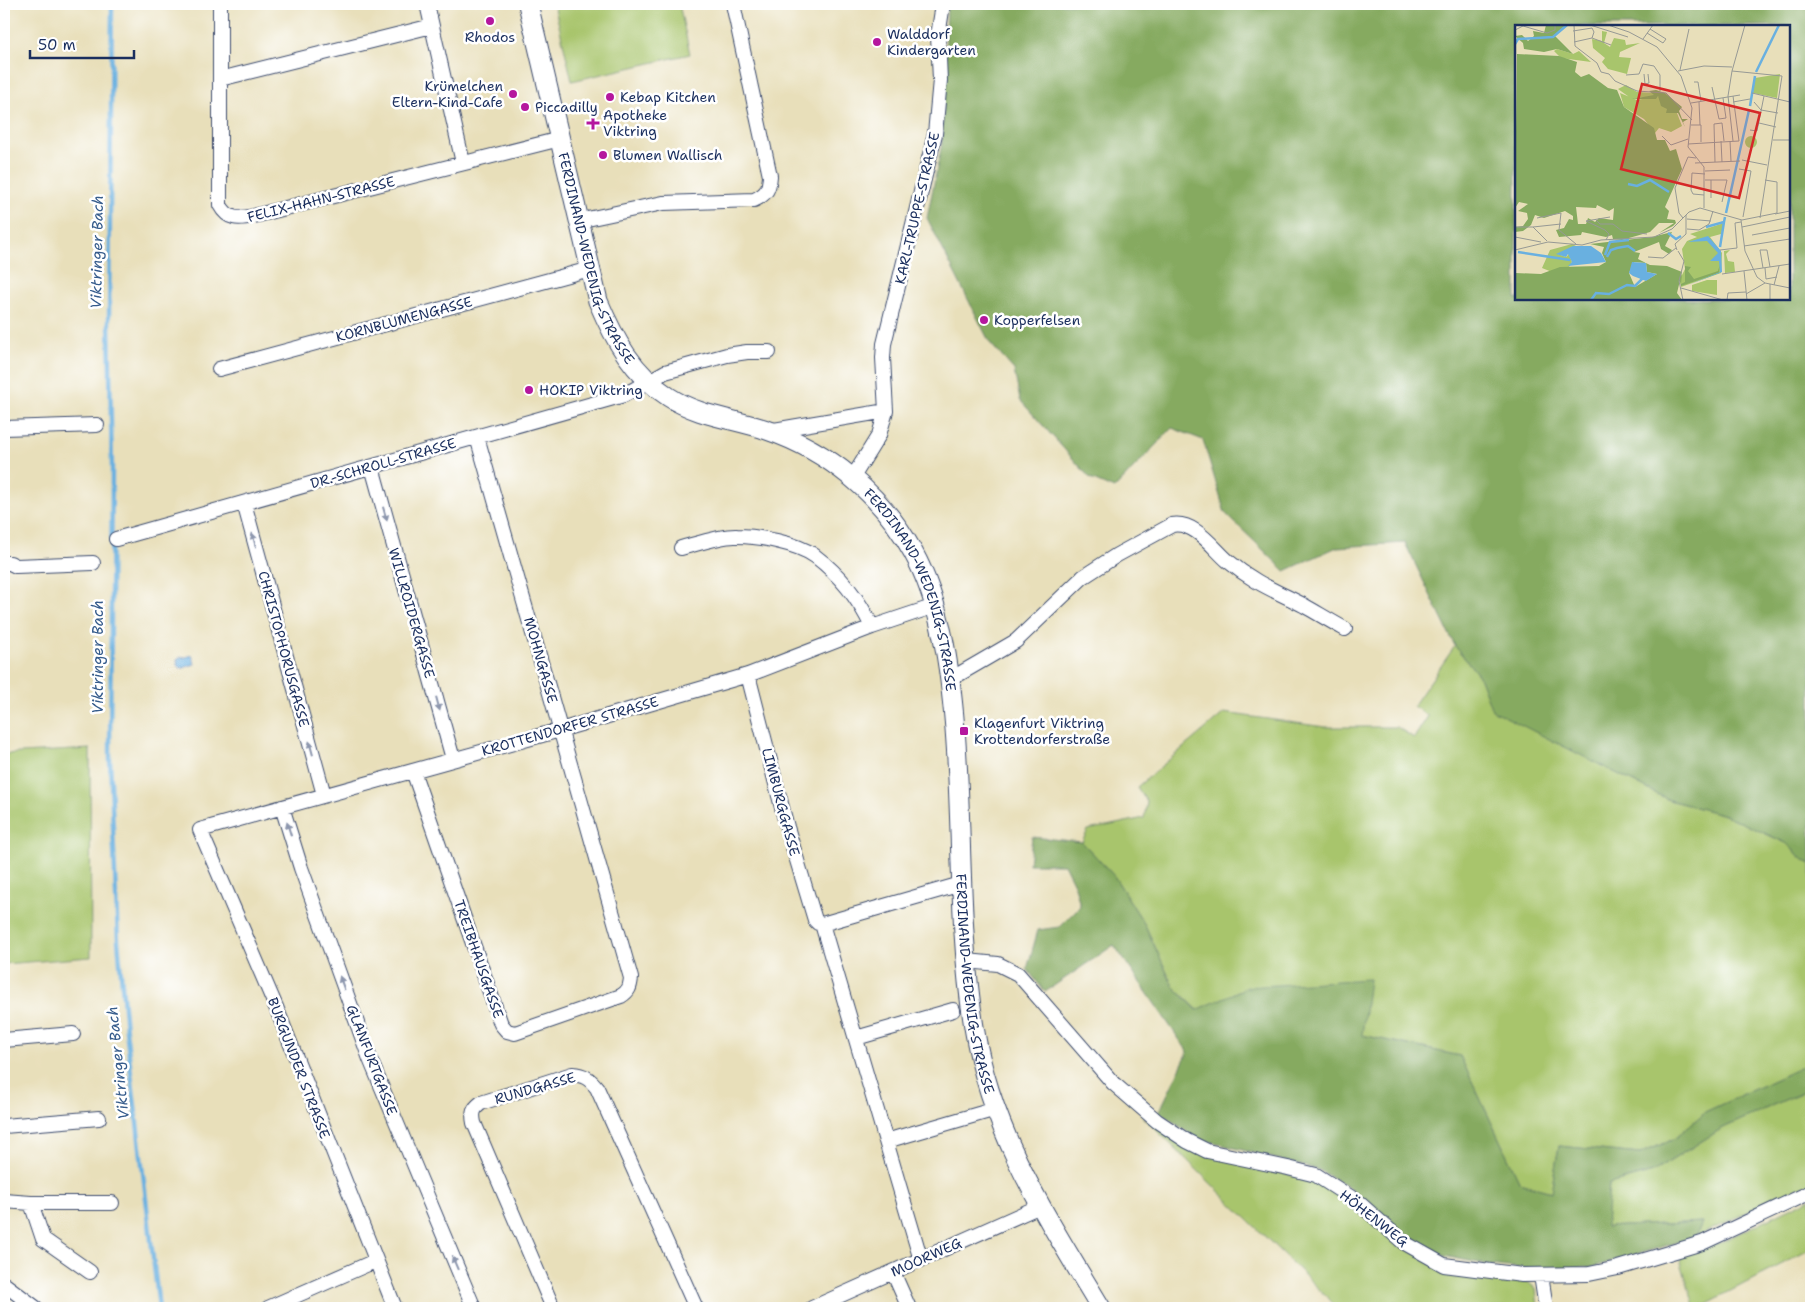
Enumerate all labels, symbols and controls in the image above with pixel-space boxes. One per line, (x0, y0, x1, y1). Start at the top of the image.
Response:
marker: Rhodos (484, 15, 496, 27)
place label: Walddorf Kindergarten (887, 25, 976, 59)
inset map (1515, 25, 1790, 300)
scale bar (30, 28, 134, 60)
place label: Rhodos (465, 28, 515, 46)
text: 50 m (38, 35, 76, 55)
marker: Walddorf Kindergarten (871, 36, 883, 48)
place label: Krümelchen Eltern-Kind-Cafe (392, 77, 503, 111)
marker: Krümelchen Eltern-Kind-Cafe (507, 88, 519, 100)
place label: Kebap Kitchen (620, 88, 716, 106)
marker: Kebap Kitchen (604, 91, 616, 103)
place label: Piccadilly (535, 98, 598, 116)
marker: Piccadilly (519, 101, 531, 113)
place label: Apotheke Viktring (603, 106, 667, 140)
marker: Apotheke Viktring (587, 117, 599, 129)
street label: KARL-TRUPPE-STRASSE (891, 130, 943, 286)
place label: Blumen Wallisch (613, 146, 723, 164)
marker: Blumen Wallisch (597, 149, 609, 161)
street label: FERDINAND-WEDENIG-STRASSE (554, 151, 639, 368)
street label: FELIX-HAHN-STRASSE (245, 172, 397, 226)
water label: Viktringer Bach (86, 195, 108, 309)
street label: KORNBLUMENGASSE (334, 292, 475, 346)
place label: Kopperfelsen (994, 311, 1081, 329)
marker: Kopperfelsen (978, 314, 990, 326)
place label: HOKIP Viktring (539, 381, 643, 399)
marker: HOKIP Viktring (523, 384, 535, 396)
street label: DR.-SCHROLL-STRASSE (308, 434, 458, 492)
street label: FERDINAND-WEDENIG-STRASSE (860, 484, 960, 693)
one-way arrow (381, 506, 389, 521)
one-way arrow (250, 533, 258, 548)
street label: WILLROIDERGASSE (385, 546, 439, 681)
street label: CHRISTOPHORUSGASSE (254, 569, 314, 729)
water label: Viktringer Bach (88, 600, 108, 714)
street label: MOHNGASSE (520, 615, 562, 705)
street label: KROTTENDORFER STRASSE (479, 692, 661, 760)
one-way arrow (434, 696, 442, 711)
place label: Klagenfurt Viktring Krottendorferstraße (974, 714, 1110, 748)
marker: Klagenfurt Viktring Krottendorferstraße (958, 725, 970, 737)
one-way arrow (307, 740, 315, 755)
street label: LIMBURGGASSE (758, 746, 804, 858)
one-way arrow (285, 822, 292, 837)
street label: FERDINAND-WEDENIG-STRASSE (952, 873, 999, 1096)
street label: TREIBHAUSGASSE (450, 897, 508, 1021)
one-way arrow (338, 975, 345, 990)
street label: BURGUNDER STRASSE (264, 995, 334, 1141)
street label: GLANFURTGASSE (343, 1002, 402, 1118)
water label: Viktringer Bach (102, 1005, 134, 1121)
street label: RUNDGASSE (492, 1068, 578, 1108)
street label: HÖHENWEG (1336, 1186, 1412, 1251)
street label: MOORWEG (888, 1233, 965, 1281)
one-way arrow (451, 1255, 459, 1270)

